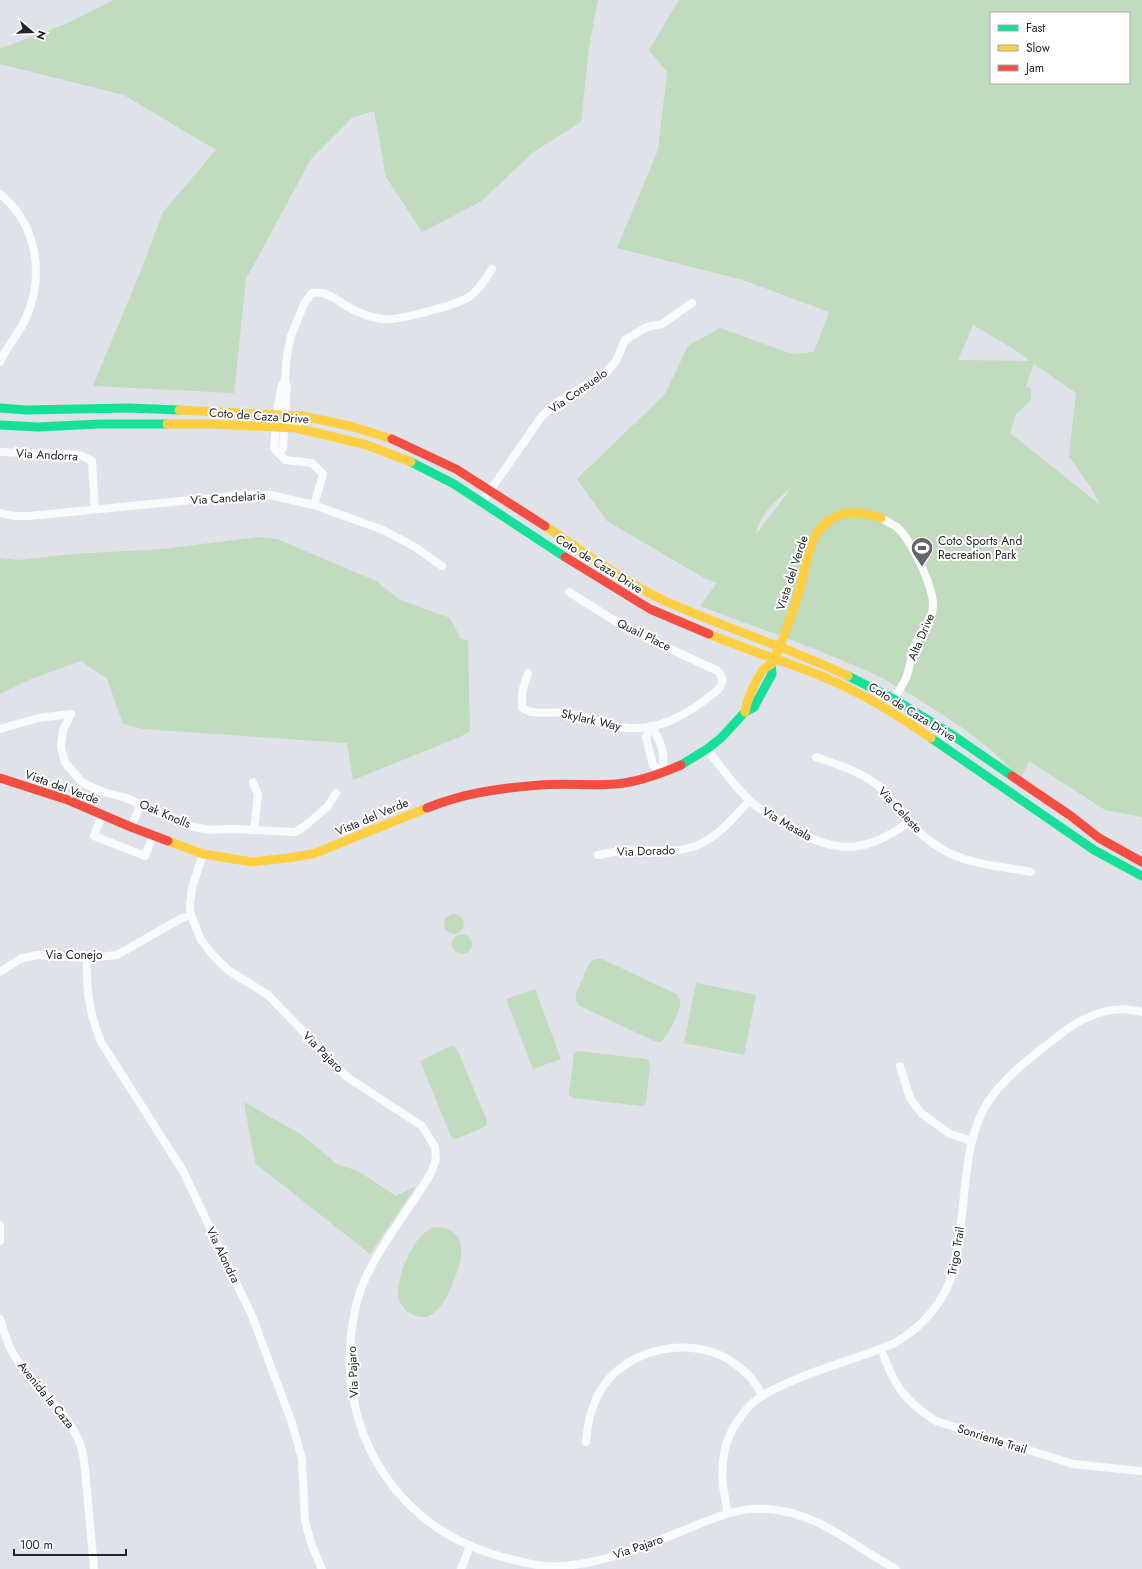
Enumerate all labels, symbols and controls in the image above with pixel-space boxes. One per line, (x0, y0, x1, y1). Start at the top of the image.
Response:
north arrow (12, 12, 52, 52)
legend (990, 12, 1130, 84)
text: Fast (1026, 19, 1045, 37)
text: N (32, 29, 50, 42)
text: Slow (1026, 39, 1051, 57)
text: Jam (1024, 59, 1044, 77)
street label: Via Consuelo (545, 364, 611, 418)
street label: Coto de Caza Drive (208, 404, 310, 428)
street label: Via Andorra (16, 444, 79, 466)
street label: Via Candelaria (190, 486, 266, 510)
street label: Coto de Caza Drive (552, 530, 646, 598)
place label: Coto Sports And Recreation Park (938, 532, 1022, 564)
street label: Vista del Verde (771, 533, 813, 613)
sports icon: Coto Sports And Recreation Park (909, 535, 935, 568)
street label: Alta Drive (903, 611, 939, 663)
street label: Quail Place (614, 614, 674, 656)
street label: Coto de Caza Drive (865, 678, 959, 746)
street label: Skylark Way (559, 704, 623, 736)
street label: Vista del Verde (22, 765, 102, 809)
street label: Via Celeste (874, 783, 926, 837)
street label: Vista del Verde (333, 794, 411, 840)
street label: Oak Knolls (137, 795, 194, 833)
street label: Via Masala (759, 802, 816, 846)
street label: Via Dorado (617, 841, 676, 861)
street label: Via Conejo (45, 946, 103, 964)
street label: Via Pajaro (298, 1027, 348, 1077)
street label: Via Alondra (202, 1224, 244, 1286)
street label: Trigo Trail (943, 1225, 969, 1277)
street label: Via Pajaro (343, 1345, 363, 1398)
street label: Avenida la Caza (13, 1358, 79, 1433)
street label: Sonriente Trail (955, 1419, 1029, 1459)
street label: Via Pajaro (611, 1530, 666, 1564)
scale bar (14, 1531, 126, 1557)
text: 100 m (20, 1536, 53, 1554)

